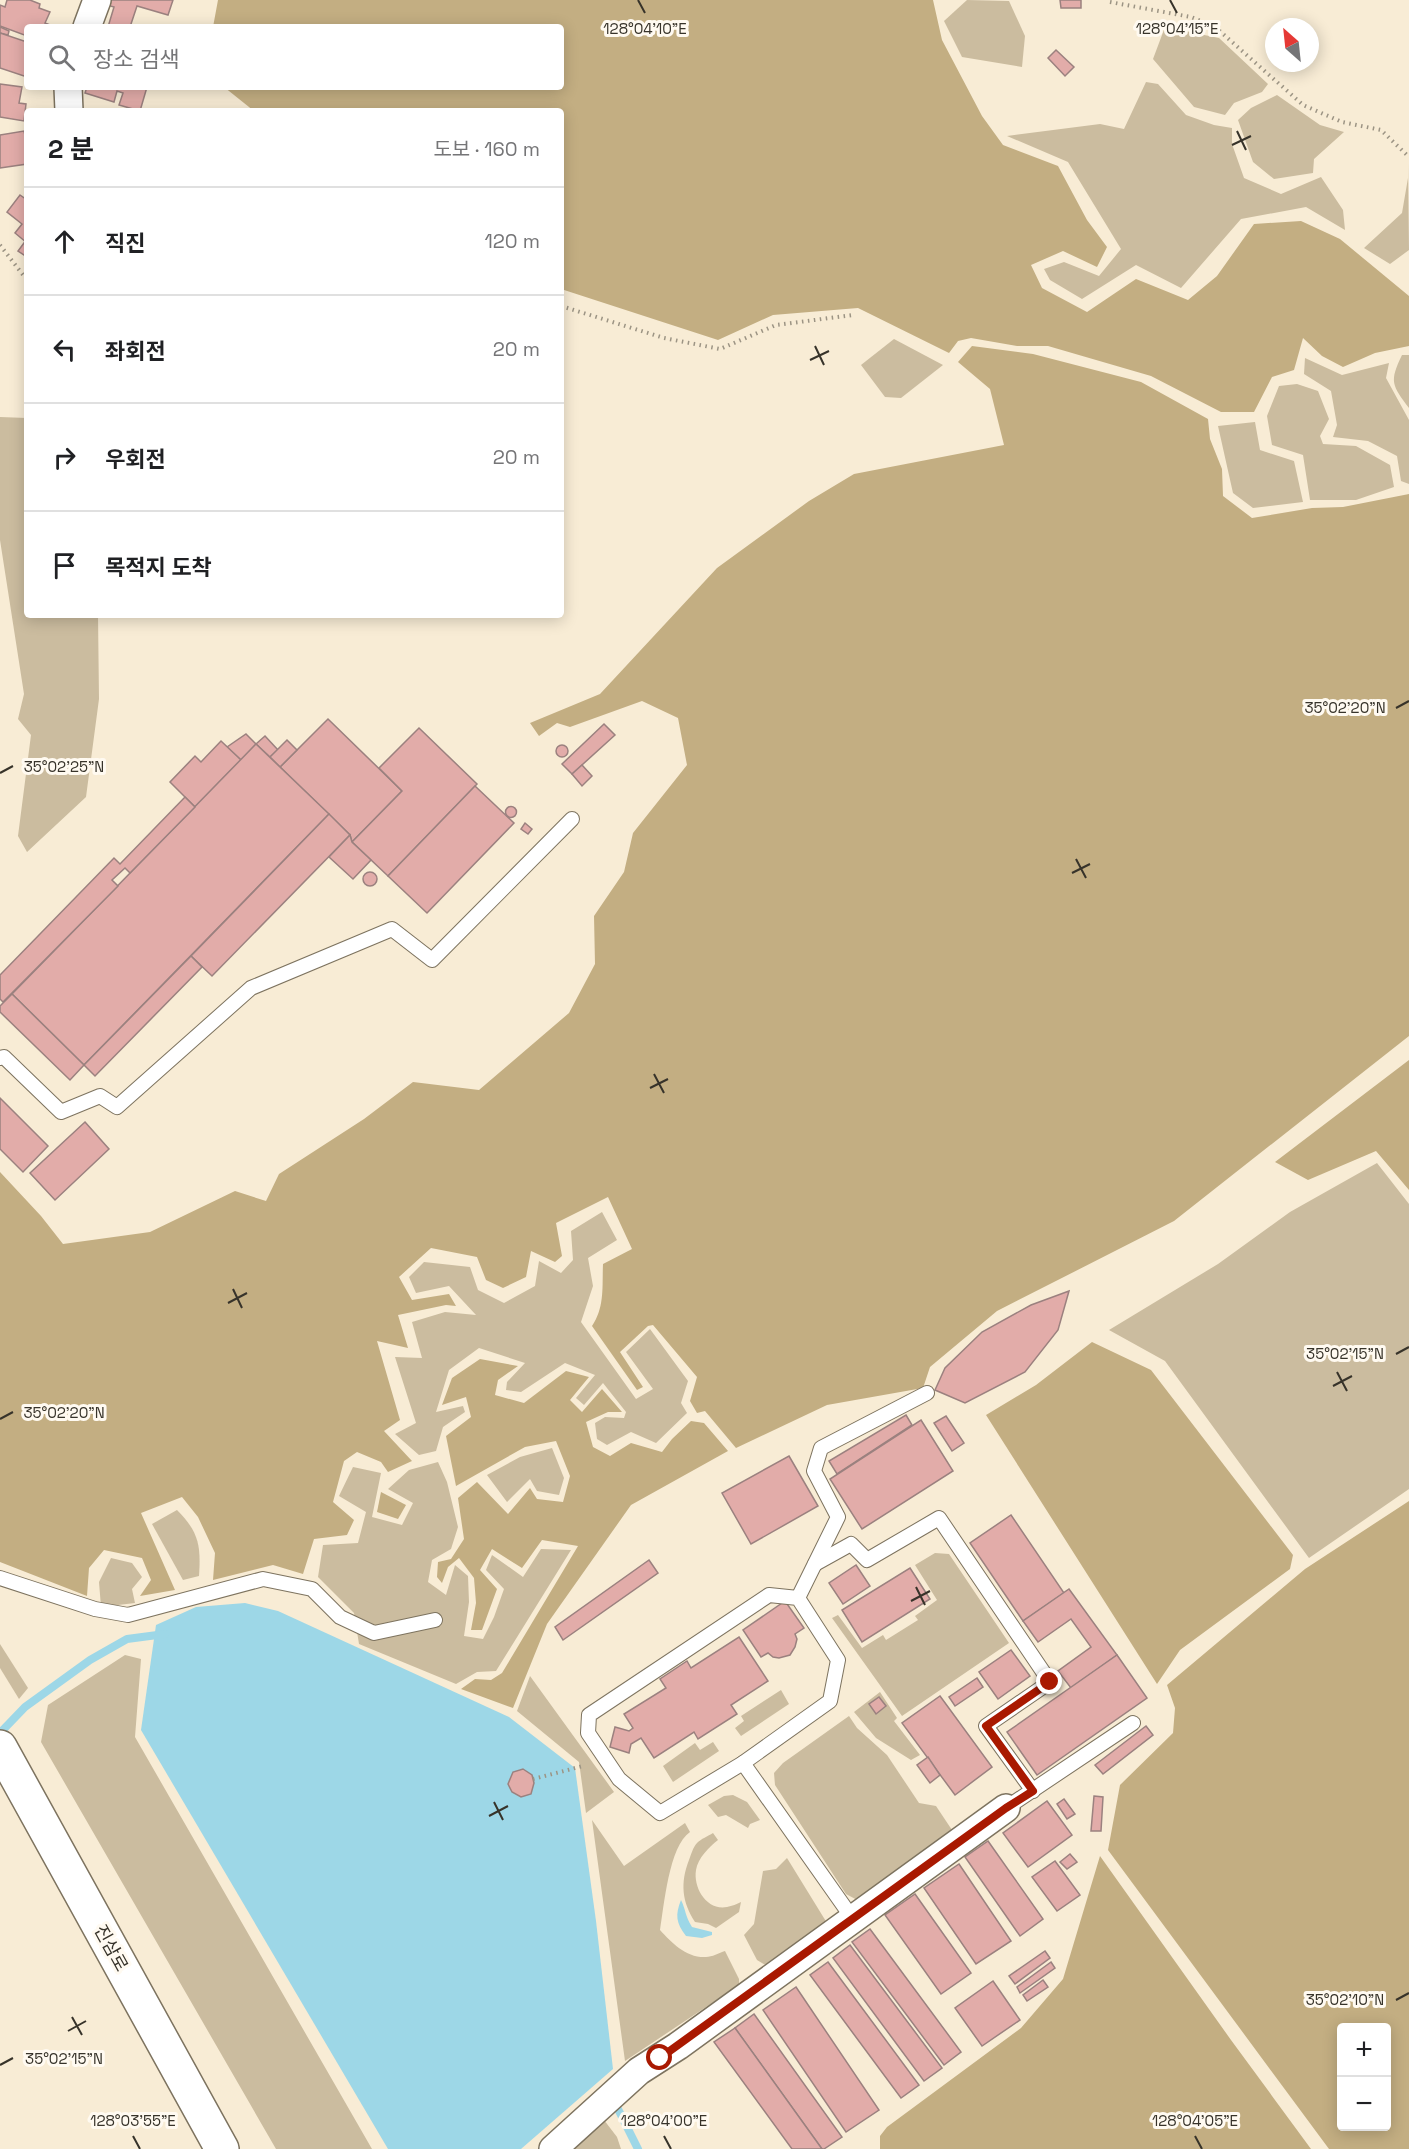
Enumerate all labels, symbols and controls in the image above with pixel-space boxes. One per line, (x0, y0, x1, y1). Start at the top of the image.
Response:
north arrow (1265, 18, 1319, 72)
text: 128°04'10"E (603, 19, 687, 38)
text: 128°04'15"E (1136, 19, 1218, 38)
search box (24, 24, 564, 90)
icon: search (45, 41, 78, 74)
text: 장소 검색 (93, 45, 180, 73)
text: 2 분 (48, 132, 94, 166)
text: 도보 · 160 m (433, 136, 540, 162)
icon: ahead (48, 225, 81, 258)
text: 120 m (484, 228, 540, 254)
text: 직진 (105, 229, 145, 257)
icon: left (48, 333, 81, 366)
text: 20 m (493, 336, 540, 362)
text: 좌회전 (105, 337, 166, 365)
icon: right (48, 441, 81, 474)
text: 20 m (493, 444, 540, 470)
text: 우회전 (105, 445, 166, 473)
icon: arrive (48, 549, 81, 582)
text: 목적지 도착 (105, 553, 212, 581)
text: 35°02'20"N (1304, 698, 1386, 717)
text: 35°02'25"N (24, 757, 104, 776)
text: 35°02'15"N (1306, 1344, 1384, 1363)
text: 35°02'20"N (23, 1403, 105, 1422)
route end (1036, 1668, 1062, 1694)
street label: 진삼로 (89, 1920, 134, 1975)
text: 35°02'10"N (1306, 1990, 1384, 2009)
map controls (1337, 2023, 1391, 2131)
button: + (1337, 2023, 1391, 2077)
route start (646, 2044, 672, 2070)
text: 35°02'15"N (25, 2049, 103, 2068)
button: − (1337, 2077, 1391, 2131)
text: 128°03'55"E (90, 2111, 176, 2130)
text: 128°04'00"E (621, 2111, 707, 2130)
text: 128°04'05"E (1152, 2111, 1238, 2130)

